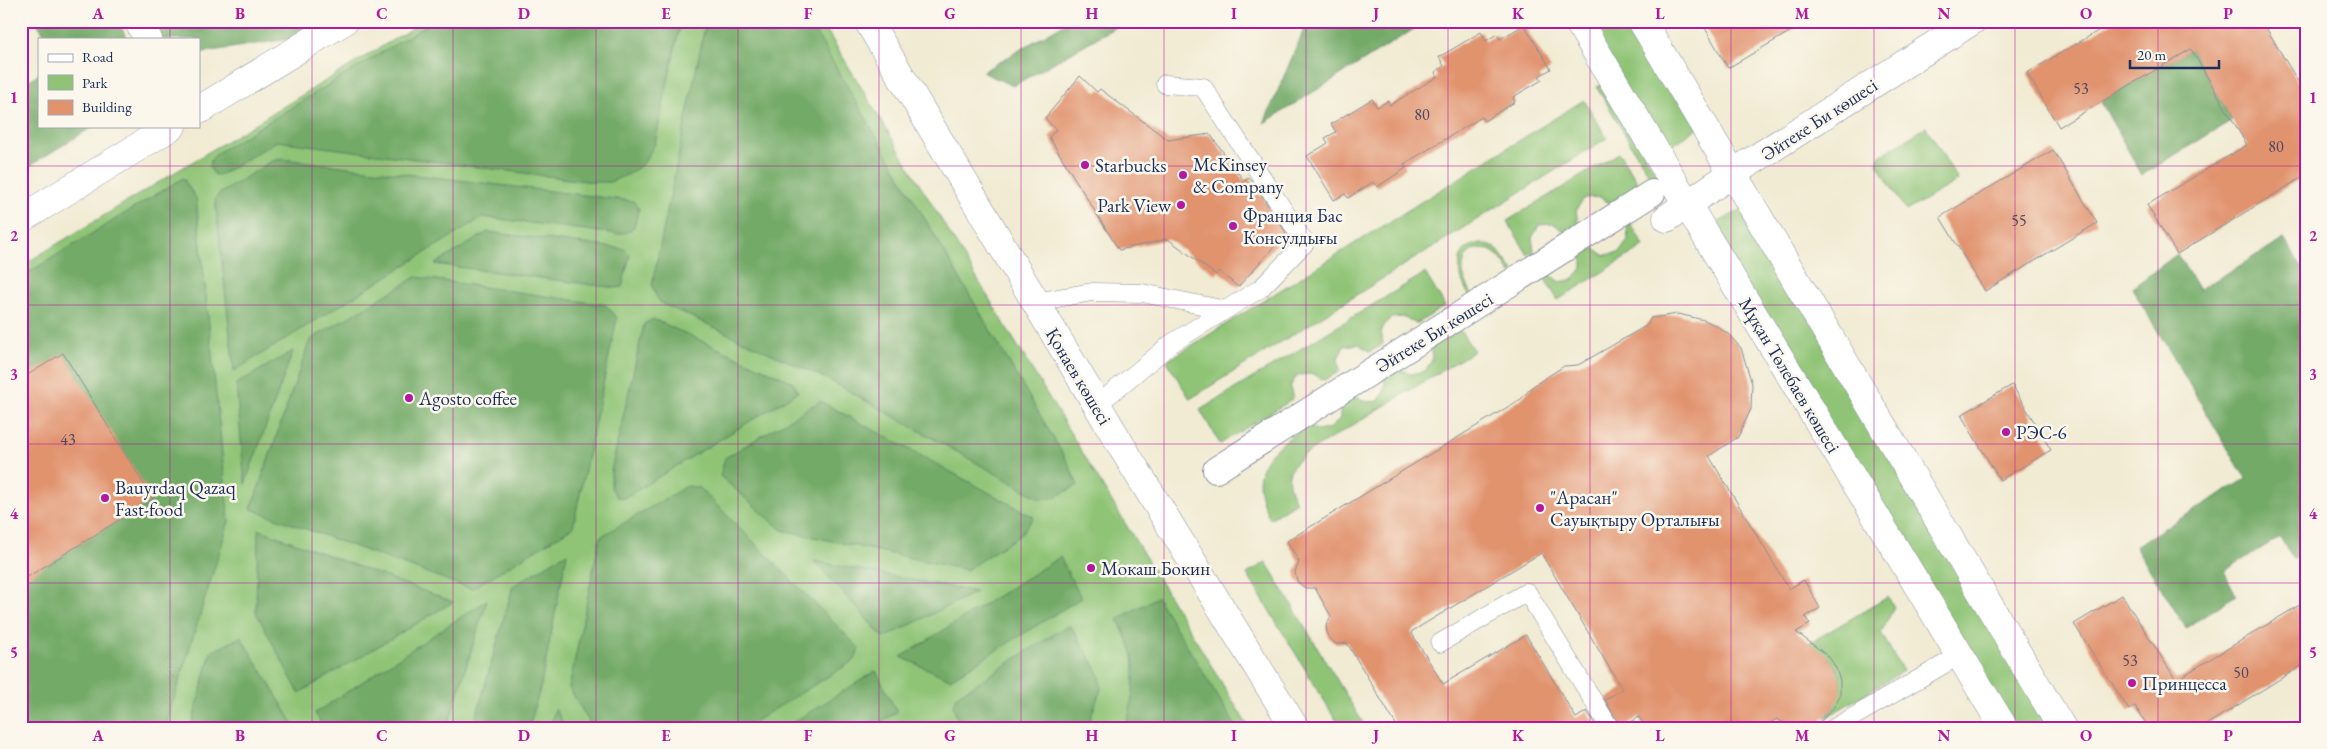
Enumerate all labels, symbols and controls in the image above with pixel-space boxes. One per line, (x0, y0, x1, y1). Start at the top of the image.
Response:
text: A (91, 3, 104, 24)
text: B (235, 3, 245, 24)
text: C (376, 3, 388, 24)
text: D (518, 3, 530, 24)
text: E (661, 3, 671, 24)
text: F (804, 3, 813, 24)
text: G (944, 3, 956, 24)
text: H (1086, 3, 1099, 24)
text: I (1231, 3, 1237, 24)
text: J (1371, 3, 1379, 24)
text: K (1512, 3, 1525, 24)
text: L (1655, 3, 1665, 24)
text: M (1795, 3, 1810, 24)
text: N (1938, 3, 1951, 24)
text: O (2080, 3, 2092, 24)
text: P (2223, 3, 2233, 24)
legend (38, 38, 200, 128)
scale bar (2130, 38, 2218, 70)
text: 20 m (2137, 45, 2166, 64)
text: Road (82, 47, 114, 66)
street label: Әйтеке Би көшесі (1756, 72, 1882, 166)
text: Park (82, 73, 109, 92)
house number: 53 (2073, 78, 2089, 99)
text: 1 (10, 87, 18, 108)
text: 1 (2309, 87, 2317, 108)
text: Building (82, 97, 132, 116)
house number: 80 (1414, 104, 1430, 125)
house number: 80 (2268, 136, 2284, 157)
place label: McKinsey & Company (1193, 152, 1284, 199)
place label: Starbucks (1095, 153, 1166, 178)
marker: Starbucks (1079, 159, 1091, 171)
marker: McKinsey & Company (1177, 169, 1189, 181)
place label: Park View (1097, 193, 1172, 218)
marker: Park View (1175, 199, 1187, 211)
place label: Франция Бас Консулдығы (1243, 203, 1343, 250)
house number: 55 (2011, 210, 2027, 231)
marker: Франция Бас Консулдығы (1227, 220, 1239, 232)
text: 2 (10, 225, 19, 246)
text: 2 (2309, 225, 2318, 246)
street label: Әйтеке Би көшесі (1371, 286, 1498, 378)
street label: Мұқан Төлебаев көшесі (1733, 293, 1846, 458)
street label: Қонаев көшесі (1040, 323, 1118, 430)
text: 3 (10, 364, 18, 385)
text: 3 (2309, 364, 2317, 385)
place label: Agosto coffee (418, 386, 517, 411)
marker: Agosto coffee (403, 392, 415, 404)
place label: РЭС-6 (2016, 420, 2067, 445)
marker: РЭС-6 (2000, 426, 2012, 438)
house number: 43 (60, 429, 76, 450)
place label: Bauyrdaq Qazaq Fast-food (115, 475, 236, 522)
place label: "Арасан" Сауықтыру Орталығы (1550, 485, 1720, 532)
marker: Bauyrdaq Qazaq Fast-food (99, 492, 111, 504)
marker: "Арасан" Сауықтыру Орталығы (1534, 502, 1546, 514)
text: 4 (10, 503, 19, 524)
text: 4 (2309, 503, 2318, 524)
place label: Мокаш Бокин (1101, 556, 1210, 581)
marker: Мокаш Бокин (1085, 562, 1097, 574)
text: 5 (10, 642, 18, 663)
text: 5 (2309, 642, 2317, 663)
house number: 53 (2122, 650, 2138, 671)
house number: 50 (2233, 662, 2249, 683)
place label: Принцесса (2142, 671, 2227, 696)
marker: Принцесса (2126, 677, 2138, 689)
text: A (91, 725, 104, 746)
text: B (235, 725, 245, 746)
text: C (376, 725, 388, 746)
text: D (518, 725, 530, 746)
text: E (661, 725, 671, 746)
text: F (804, 725, 813, 746)
text: G (944, 725, 956, 746)
text: H (1086, 725, 1099, 746)
text: I (1231, 725, 1237, 746)
text: J (1371, 725, 1379, 746)
text: K (1512, 725, 1525, 746)
text: L (1655, 725, 1665, 746)
text: M (1795, 725, 1810, 746)
text: N (1938, 725, 1951, 746)
text: O (2080, 725, 2092, 746)
text: P (2223, 725, 2233, 746)

